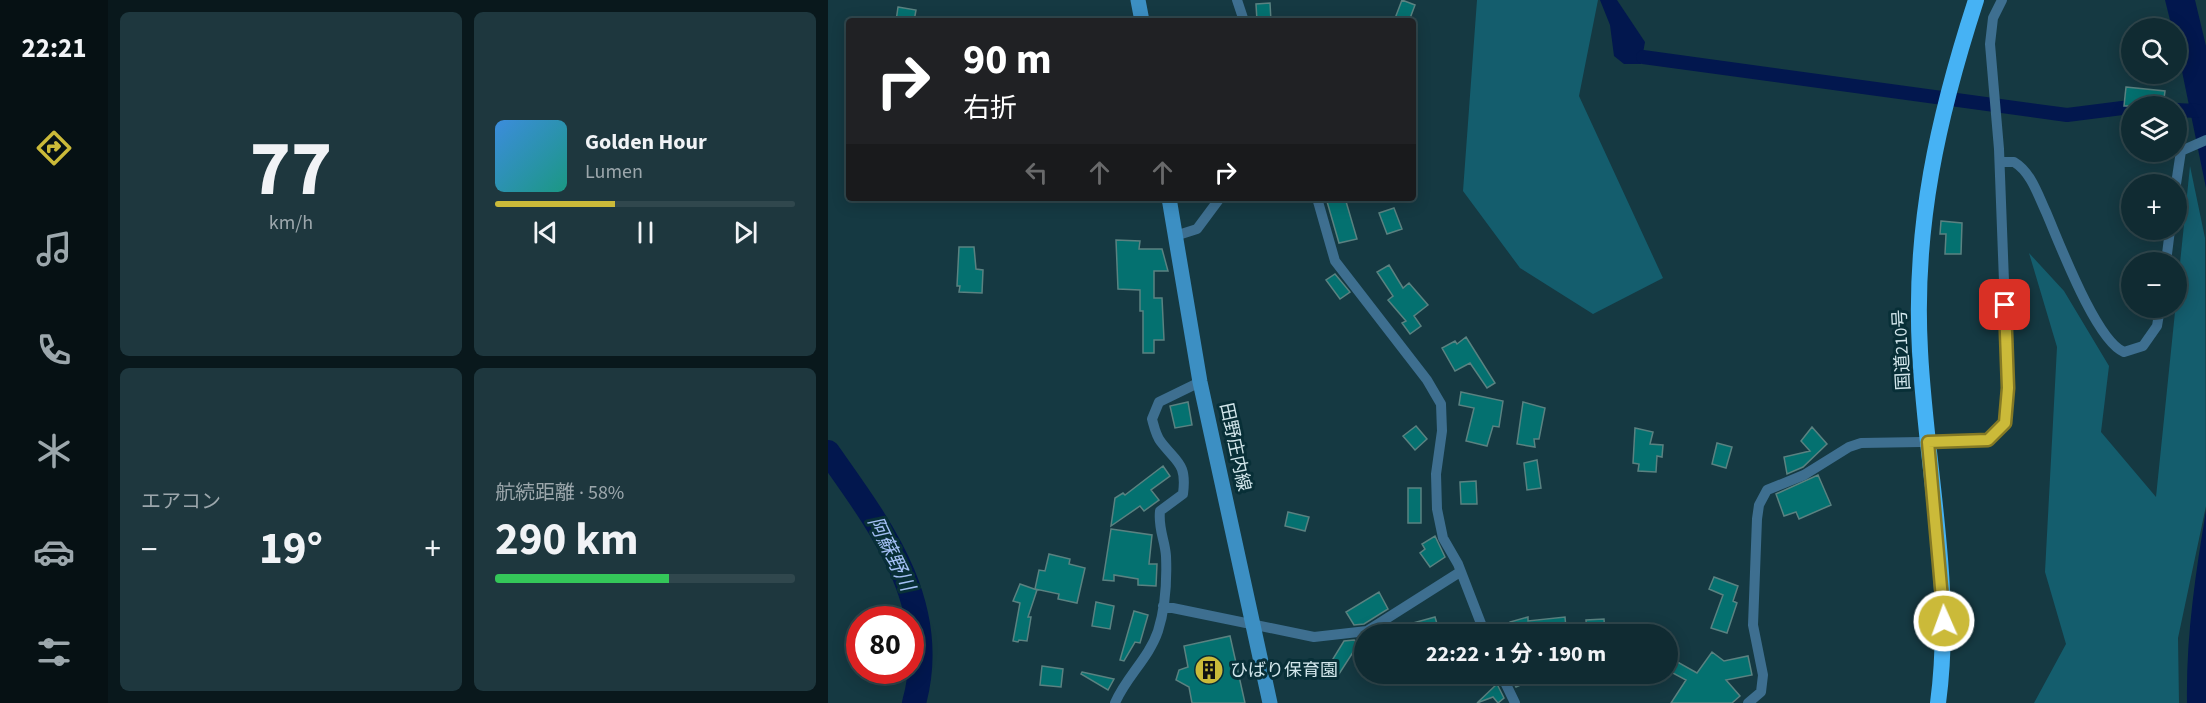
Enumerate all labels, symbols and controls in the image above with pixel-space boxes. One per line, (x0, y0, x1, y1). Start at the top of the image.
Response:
map controls (2121, 18, 2187, 318)
button: search (2121, 18, 2187, 84)
text: 22:21 (21, 29, 87, 68)
text: 90 m (963, 30, 1052, 90)
icon: right (864, 42, 942, 120)
text: 右折 (963, 89, 1017, 128)
button: layers (2121, 96, 2187, 162)
text: 77 (250, 114, 332, 225)
text: Golden Hour (585, 126, 707, 158)
icon: directions (33, 127, 75, 169)
icon: left (1020, 156, 1053, 189)
icon: ahead (1083, 156, 1116, 189)
icon: ahead (1146, 156, 1179, 189)
icon: right (1209, 156, 1242, 189)
text: Lumen (585, 158, 643, 186)
button: + (2121, 174, 2187, 240)
text: km/h (269, 209, 313, 237)
icon: previous (529, 216, 562, 249)
icon: pause (629, 216, 662, 249)
icon: next (729, 216, 762, 249)
icon: music (33, 228, 75, 270)
button: − (2121, 252, 2187, 318)
pin (1979, 279, 2030, 330)
icon: arrive (1988, 288, 2021, 321)
street label: 国道210号 (1887, 309, 1917, 391)
icon: phone (33, 329, 75, 371)
street label: 田野庄内線 (1213, 400, 1257, 494)
icon: climate (33, 430, 75, 472)
text: 航続距離 · 58% (495, 479, 624, 507)
text: エアコン (141, 488, 221, 516)
text: 290 km (495, 508, 639, 572)
water label: 阿蘇野川 (861, 512, 922, 598)
text: 19° (259, 517, 323, 581)
text: − (141, 526, 157, 573)
text: + (425, 526, 441, 573)
icon: car (33, 531, 75, 573)
position arrow (1912, 589, 1976, 653)
speed limit sign: 80 (846, 606, 924, 684)
icon: filters (33, 631, 75, 673)
text: 22:22 · 1 分 · 190 m (1426, 638, 1606, 670)
building icon: ひばり保育園 (1193, 654, 1225, 686)
place label: ひばり保育園 (1230, 658, 1338, 683)

